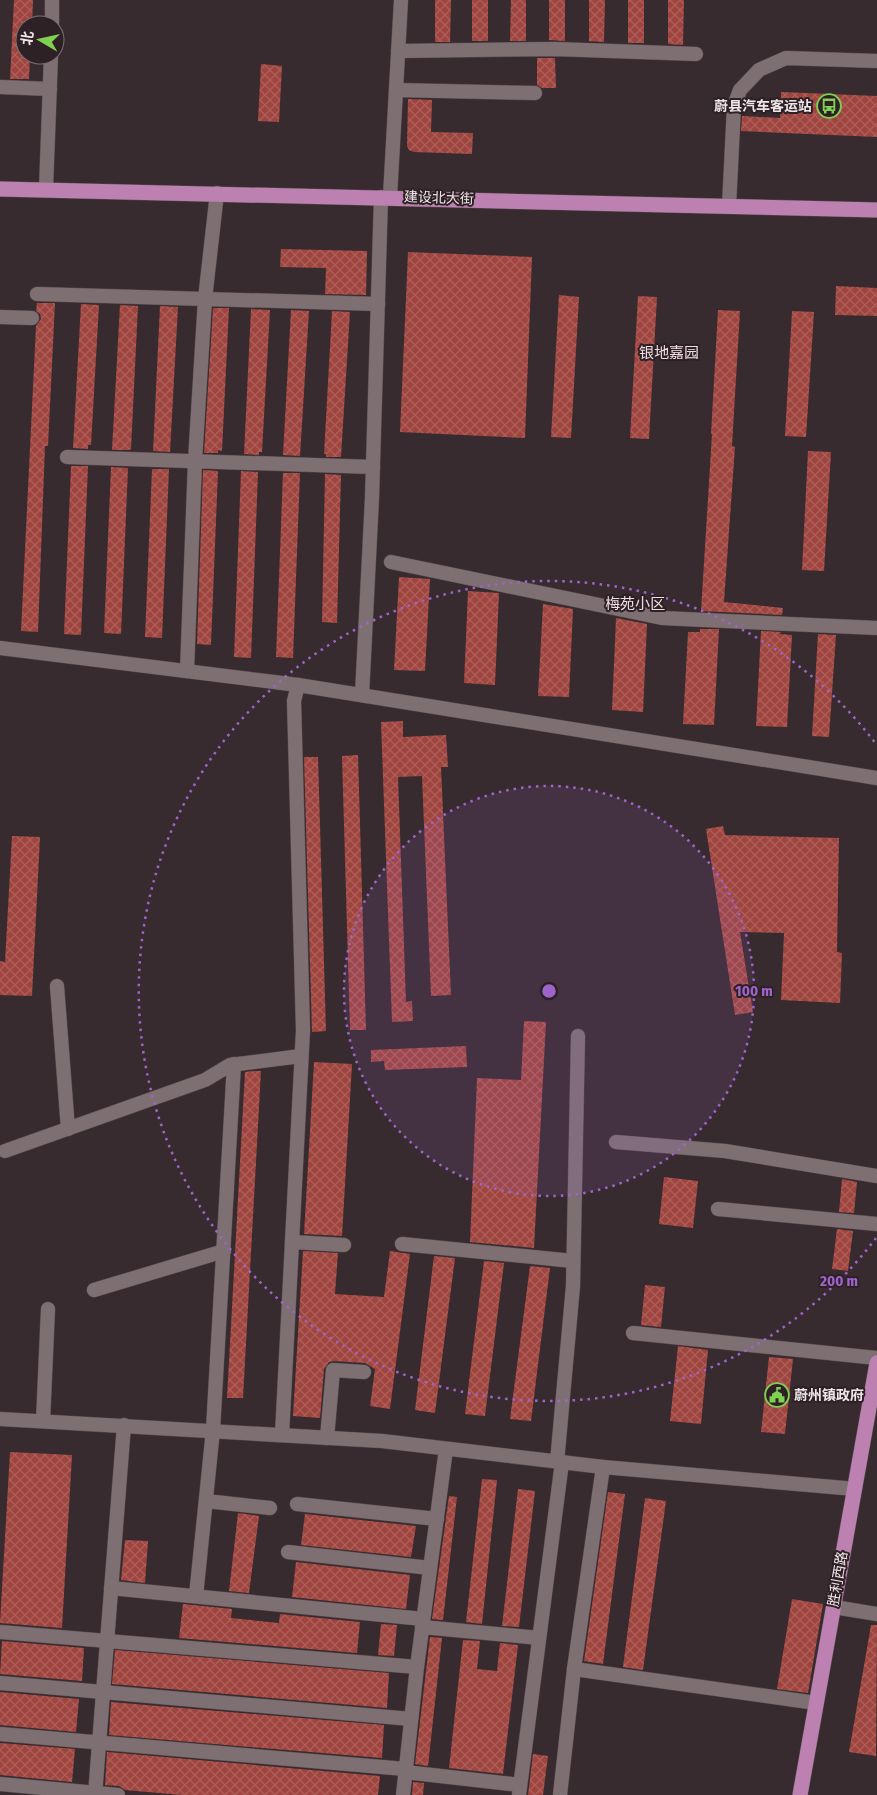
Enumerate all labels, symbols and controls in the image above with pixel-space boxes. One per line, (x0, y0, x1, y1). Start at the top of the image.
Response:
north arrow (15, 15, 65, 65)
text: 北 (18, 30, 37, 46)
bus stop icon: 蔚县汽车客运站 (816, 93, 842, 119)
place label: 蔚县汽车客运站 (714, 98, 812, 115)
street label: 建设北大街 (404, 188, 474, 208)
district label: 银地嘉园 (639, 344, 699, 362)
district label: 梅苑小区 (605, 595, 665, 613)
centre of rings (540, 982, 558, 1000)
text: 100 m (735, 982, 773, 1000)
text: 200 m (819, 1272, 858, 1290)
public building icon: 蔚州镇政府 (764, 1382, 790, 1408)
place label: 蔚州镇政府 (794, 1387, 864, 1404)
street label: 胜利西路 (825, 1550, 851, 1608)

